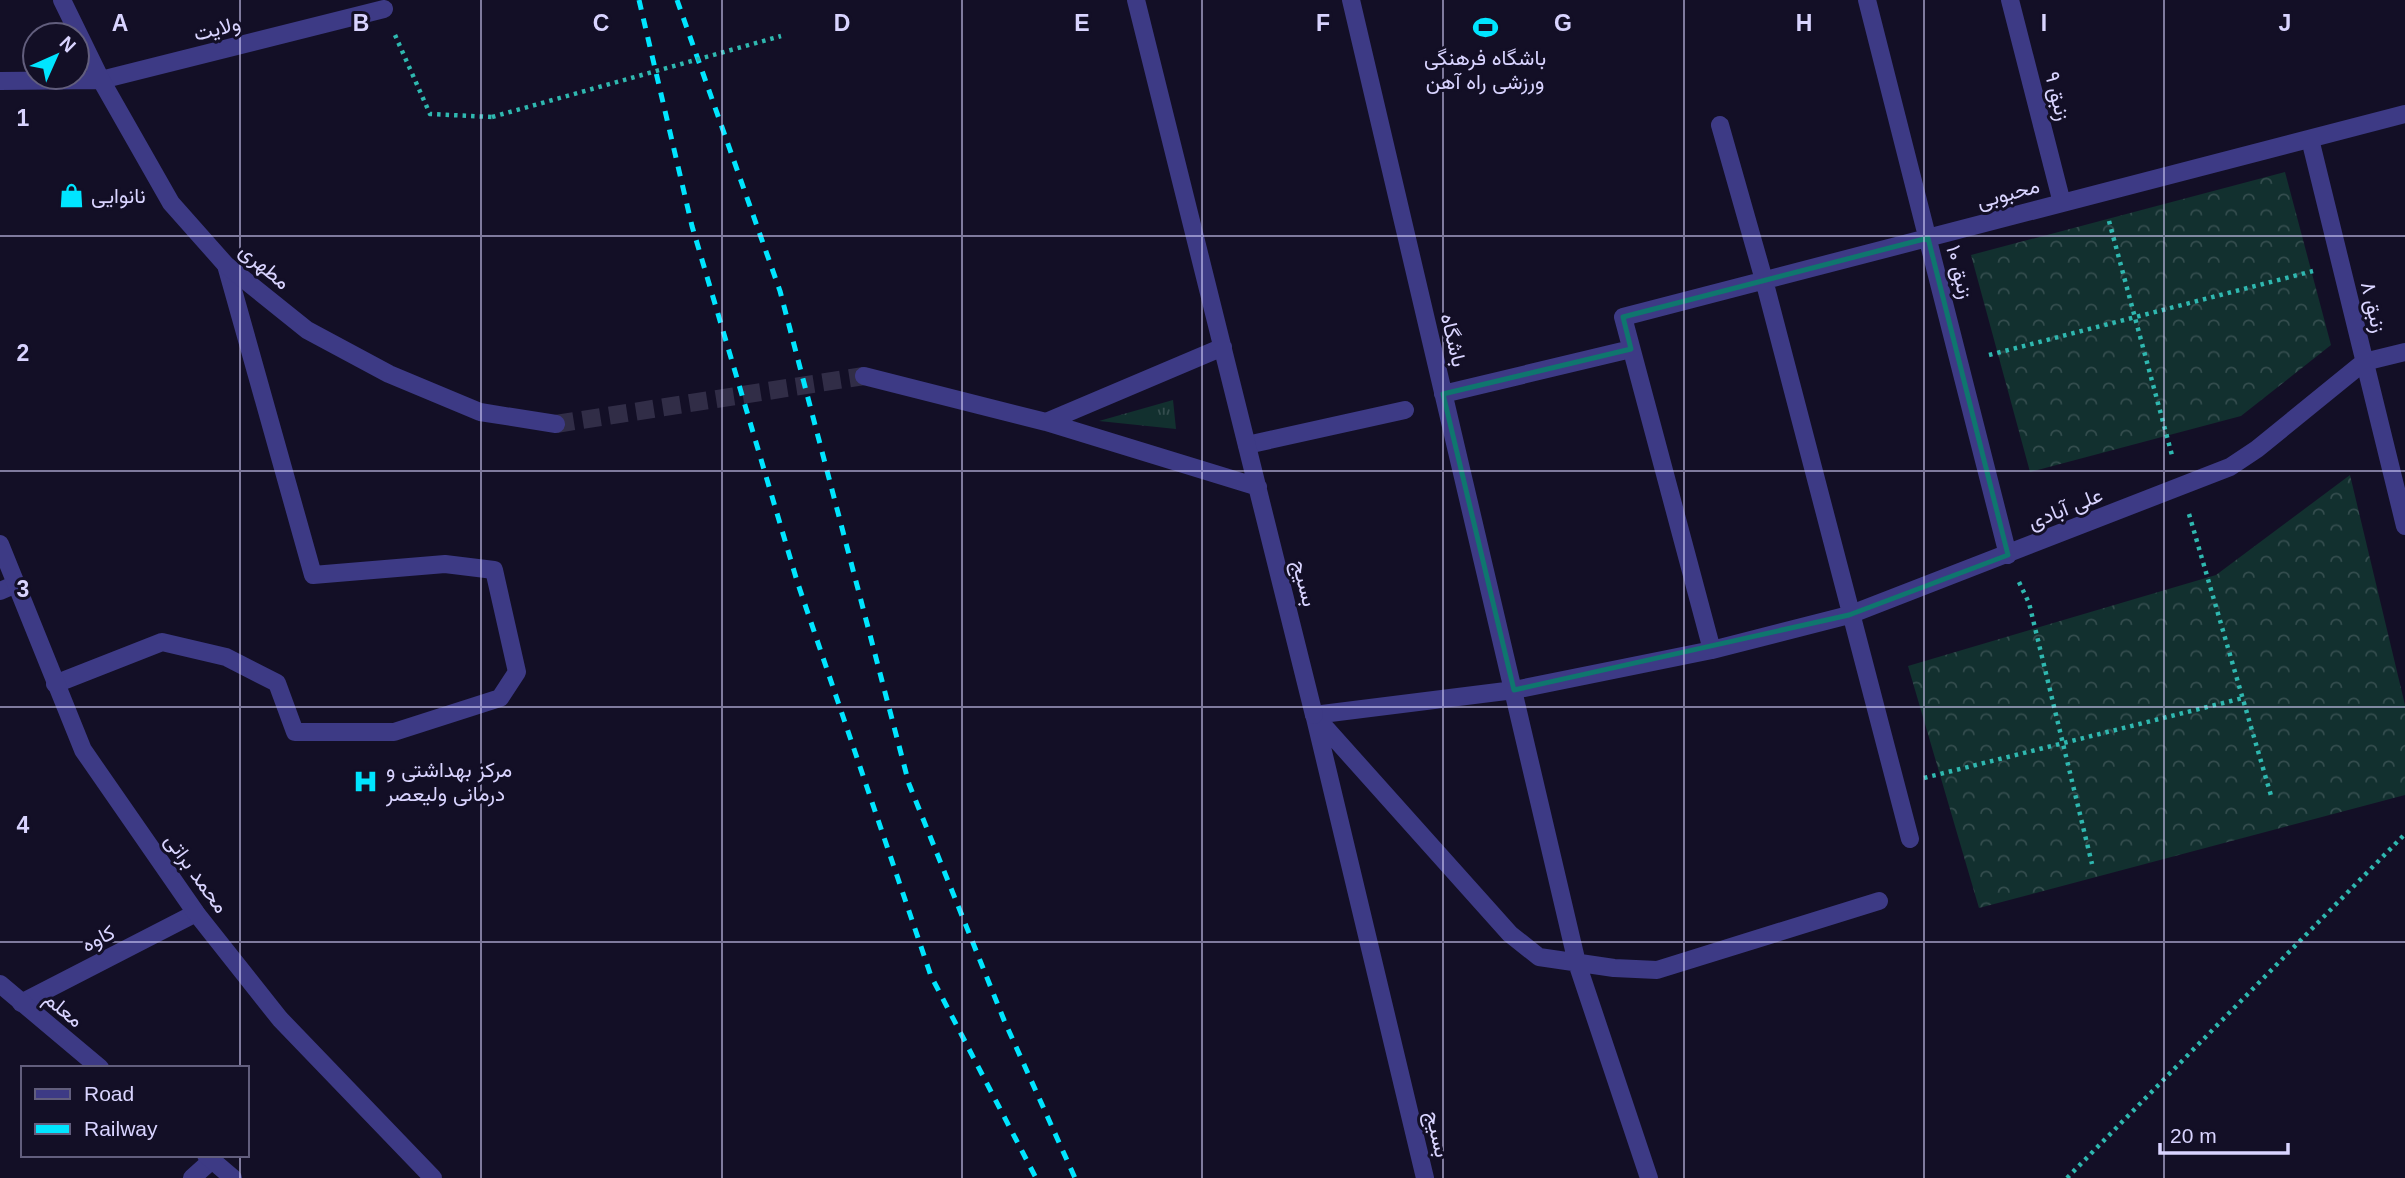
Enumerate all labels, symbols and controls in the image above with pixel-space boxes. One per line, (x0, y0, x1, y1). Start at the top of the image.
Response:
text: A (112, 10, 128, 36)
text: B (353, 10, 369, 36)
text: C (593, 10, 609, 36)
text: D (834, 10, 850, 36)
text: E (1074, 10, 1090, 36)
text: F (1316, 10, 1330, 36)
text: G (1554, 10, 1572, 36)
text: H (1796, 10, 1812, 36)
text: I (2041, 10, 2047, 36)
text: J (2279, 10, 2291, 36)
street label: ولایت (191, 11, 243, 47)
sports icon: باشگاه فرهنگی ورزشی راه آهن (1471, 14, 1499, 42)
north arrow (21, 21, 91, 91)
text: N (55, 32, 80, 57)
place label: باشگاه فرهنگی ورزشی راه آهن (1424, 46, 1546, 95)
street label: زنبق ۹ (2039, 69, 2075, 123)
text: 1 (17, 105, 30, 131)
street label: محبوبی (1974, 174, 2042, 214)
shop icon: نانوایی (57, 181, 85, 209)
place label: نانوایی (91, 184, 146, 209)
street label: مطهری (234, 238, 295, 295)
street label: زنبق ۱۰ (1940, 243, 1978, 302)
street label: زنبق ۸ (2355, 279, 2391, 335)
street label: باشگاه (1436, 311, 1471, 369)
text: 2 (17, 340, 29, 366)
street label: علی آبادی (2024, 483, 2106, 534)
street label: بسیج (1285, 557, 1322, 609)
text: 3 (17, 576, 29, 602)
place label: مرکز بهداشتی و درمانی ولیعصر (385, 758, 512, 807)
hospital icon: مرکز بهداشتی و درمانی ولیعصر (352, 767, 380, 795)
text: 4 (17, 812, 30, 838)
street label: محمد براتی (159, 829, 233, 918)
street label: کاوه (78, 920, 119, 958)
street label: معلم (38, 986, 88, 1034)
legend (21, 1066, 248, 1157)
text: Road (84, 1082, 134, 1105)
street label: بسیج (1419, 1108, 1455, 1160)
scale bar (2160, 1112, 2288, 1156)
text: Railway (84, 1117, 158, 1140)
text: 20 m (2170, 1124, 2217, 1147)

